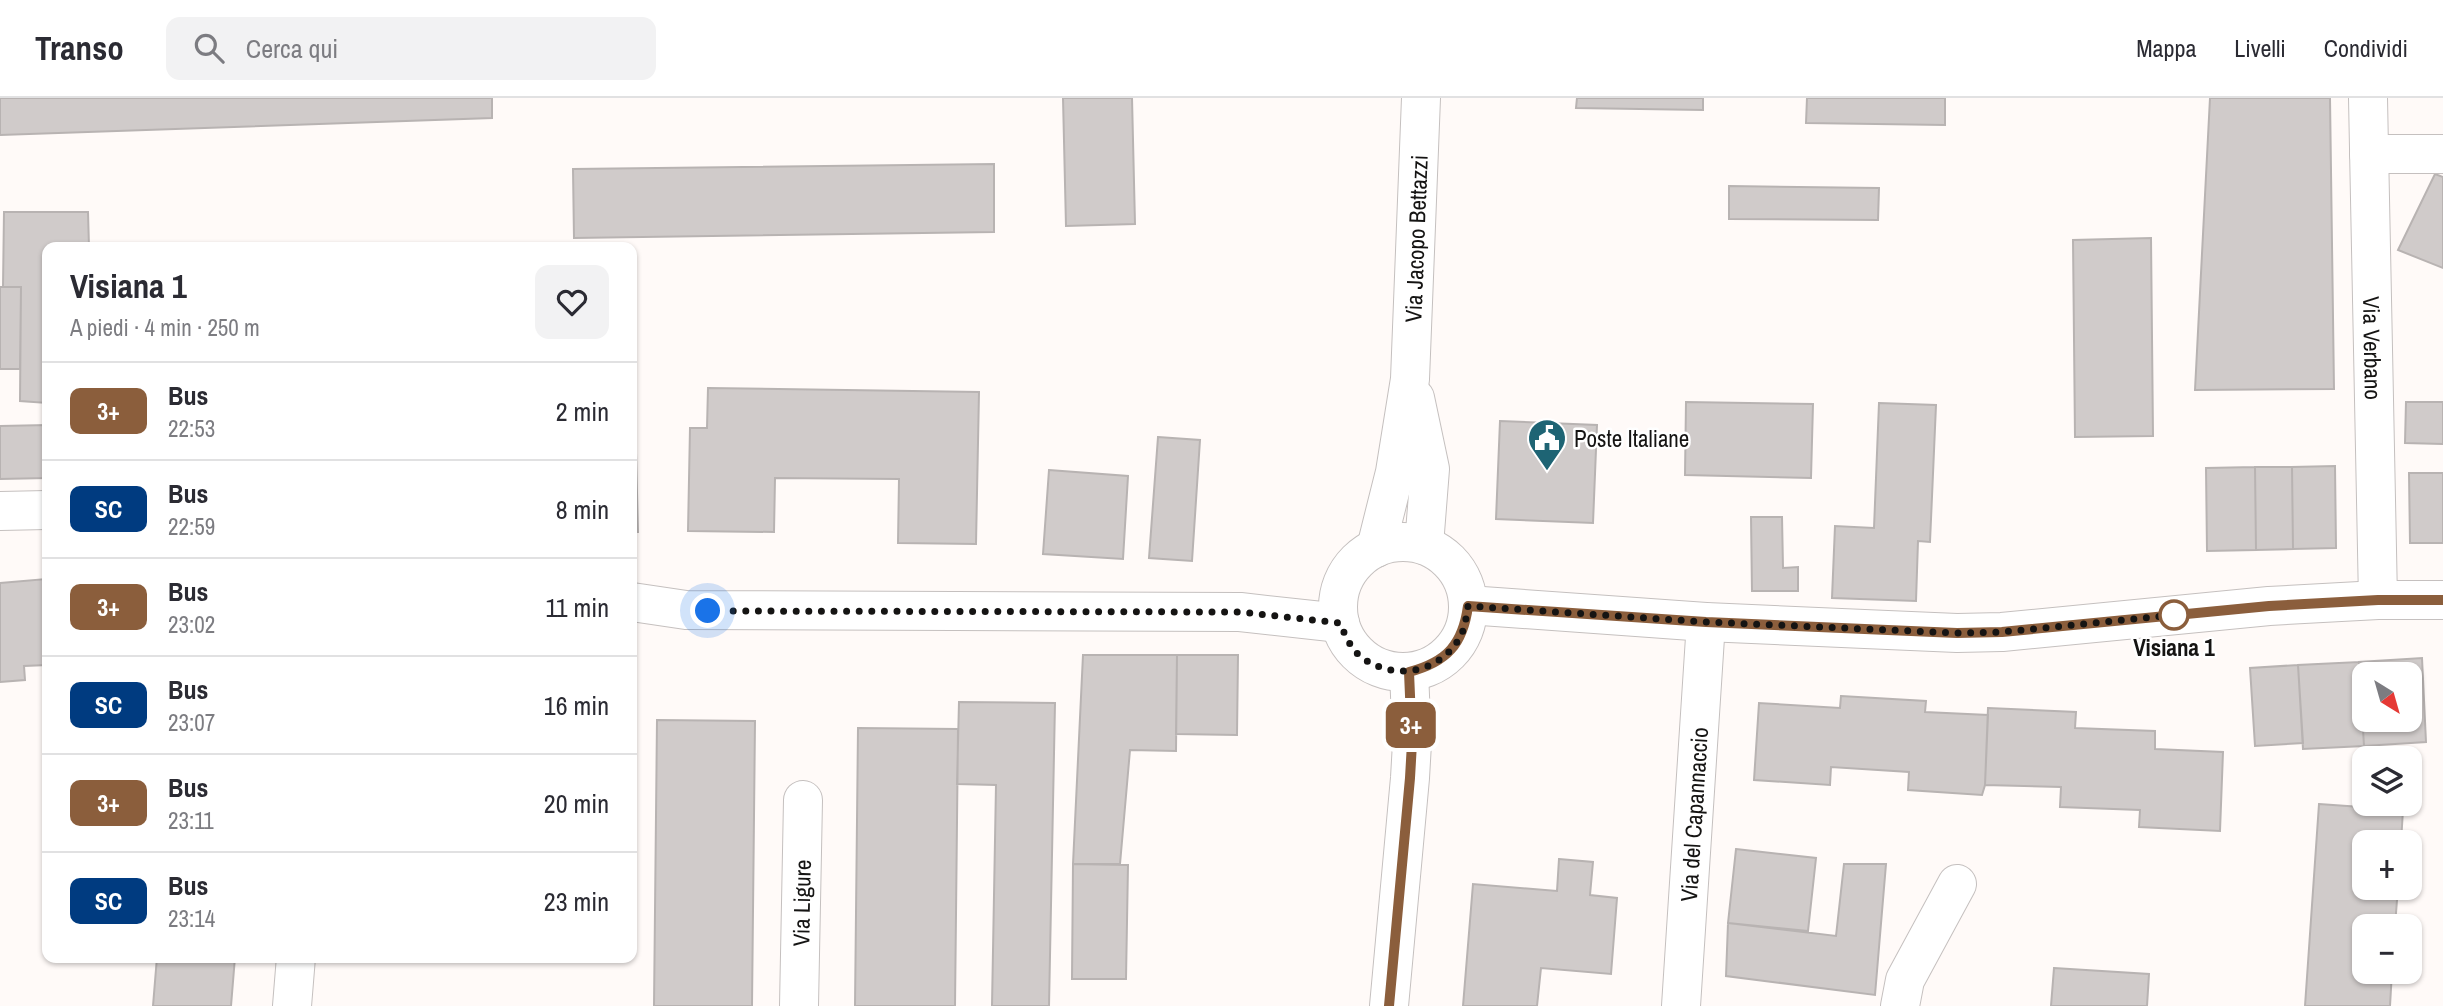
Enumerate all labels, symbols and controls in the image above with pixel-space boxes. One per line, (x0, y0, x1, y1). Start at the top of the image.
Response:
search box (166, 17, 656, 80)
text: Transo (35, 26, 124, 70)
icon: search (190, 29, 228, 67)
text: Cerca qui (246, 31, 338, 66)
text: Mappa (2136, 32, 2196, 64)
text: Livelli (2234, 32, 2286, 64)
text: Condividi (2324, 32, 2408, 64)
street label: Via Jacopo Bettazzi (1397, 154, 1434, 323)
text: Visiana 1 (70, 264, 187, 308)
button: heart (535, 265, 609, 339)
street label: Via Verbano (2356, 296, 2390, 400)
text: A piedi · 4 min · 250 m (70, 312, 260, 343)
text: Bus (168, 378, 208, 413)
text: 2 min (556, 394, 609, 429)
text: 3+ (97, 395, 120, 427)
text: 22:53 (168, 413, 215, 444)
public building icon: Poste Italiane (1526, 417, 1568, 472)
place label: Poste Italiane (1574, 423, 1689, 454)
text: Bus (168, 476, 208, 511)
text: 8 min (556, 492, 609, 527)
text: SC (95, 493, 122, 525)
text: 22:59 (168, 511, 215, 542)
text: Bus (168, 574, 208, 609)
text: 11 min (545, 590, 609, 625)
text: 3+ (97, 591, 120, 623)
your location (690, 593, 725, 628)
marker: Visiana 1 (2159, 600, 2189, 630)
text: 23:02 (168, 609, 215, 640)
place label: Visiana 1 (2133, 632, 2215, 663)
north arrow (2352, 662, 2422, 732)
map controls (2352, 662, 2422, 984)
text: Bus (168, 672, 208, 707)
text: 16 min (544, 688, 609, 723)
text: SC (95, 689, 122, 721)
line badge: 3+ (1380, 702, 1442, 748)
text: 23:07 (168, 707, 215, 738)
text: 3+ (1400, 709, 1422, 741)
street label: Via del Capannaccio (1672, 726, 1715, 903)
button: layers (2352, 746, 2422, 816)
text: Bus (168, 770, 208, 805)
text: 20 min (544, 786, 609, 821)
text: 3+ (97, 787, 120, 819)
text: 23:11 (168, 805, 214, 836)
button: + (2352, 830, 2422, 900)
street label: Via Ligure (785, 859, 817, 947)
text: Bus (168, 868, 208, 903)
text: 23 min (544, 884, 609, 919)
text: SC (95, 885, 122, 917)
text: 23:14 (168, 903, 215, 934)
button: − (2352, 914, 2422, 984)

